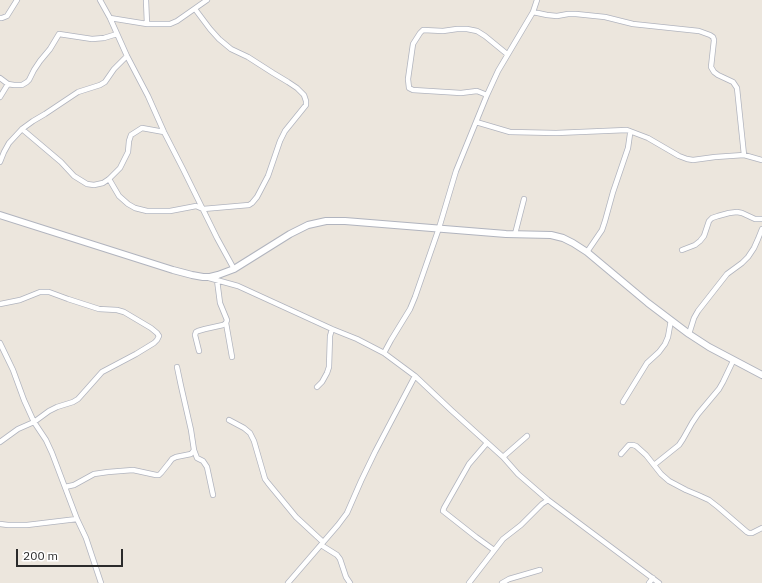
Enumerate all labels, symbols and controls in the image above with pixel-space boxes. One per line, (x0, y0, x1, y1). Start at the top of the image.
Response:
scale bar (18, 541, 125, 567)
text: 200 m (23, 548, 58, 563)

